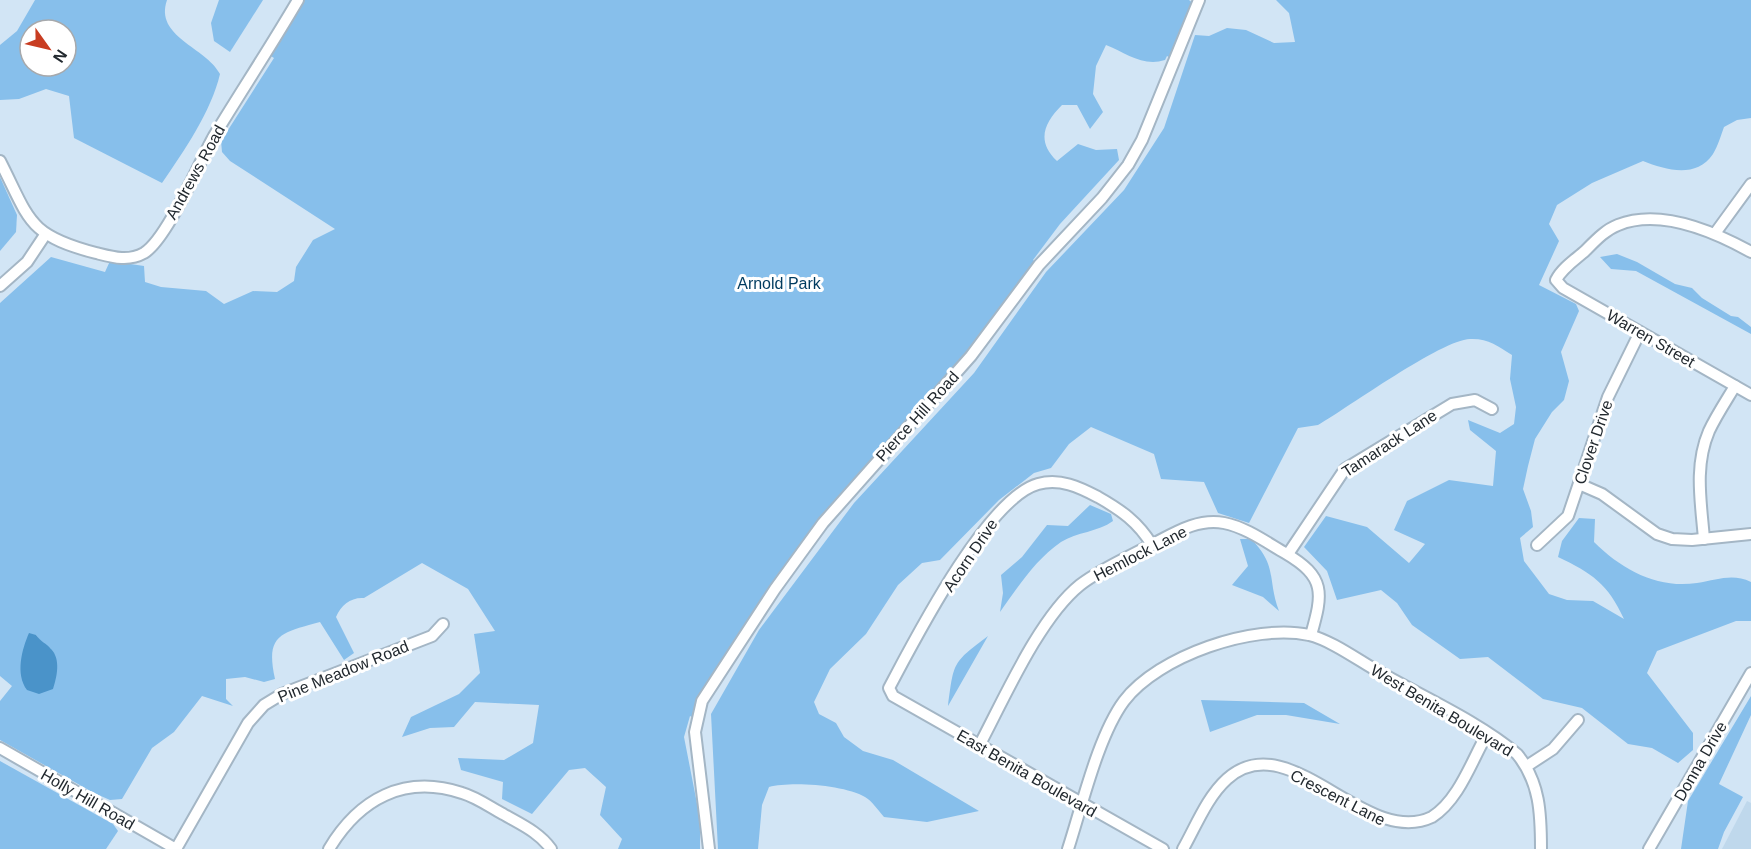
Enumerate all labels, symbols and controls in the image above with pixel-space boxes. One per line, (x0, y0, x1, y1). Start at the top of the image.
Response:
north arrow (18, 18, 78, 78)
text: N (50, 47, 70, 66)
street label: Andrews Road (163, 122, 228, 222)
park label: Arnold Park (737, 275, 822, 292)
street label: Warren Street (1604, 306, 1698, 371)
street label: Pierce Hill Road (873, 368, 962, 465)
street label: Clover Drive (1571, 398, 1616, 487)
street label: Tamarack Lane (1339, 406, 1440, 480)
street label: Acorn Drive (940, 516, 1001, 595)
street label: Hemlock Lane (1091, 523, 1190, 584)
street label: Pine Meadow Road (275, 637, 411, 705)
street label: West Benita Boulevard (1368, 661, 1516, 760)
street label: Donna Drive (1671, 718, 1730, 804)
street label: East Benita Boulevard (954, 726, 1100, 820)
street label: Holly Hill Road (38, 766, 137, 833)
street label: Crescent Lane (1288, 766, 1388, 829)

